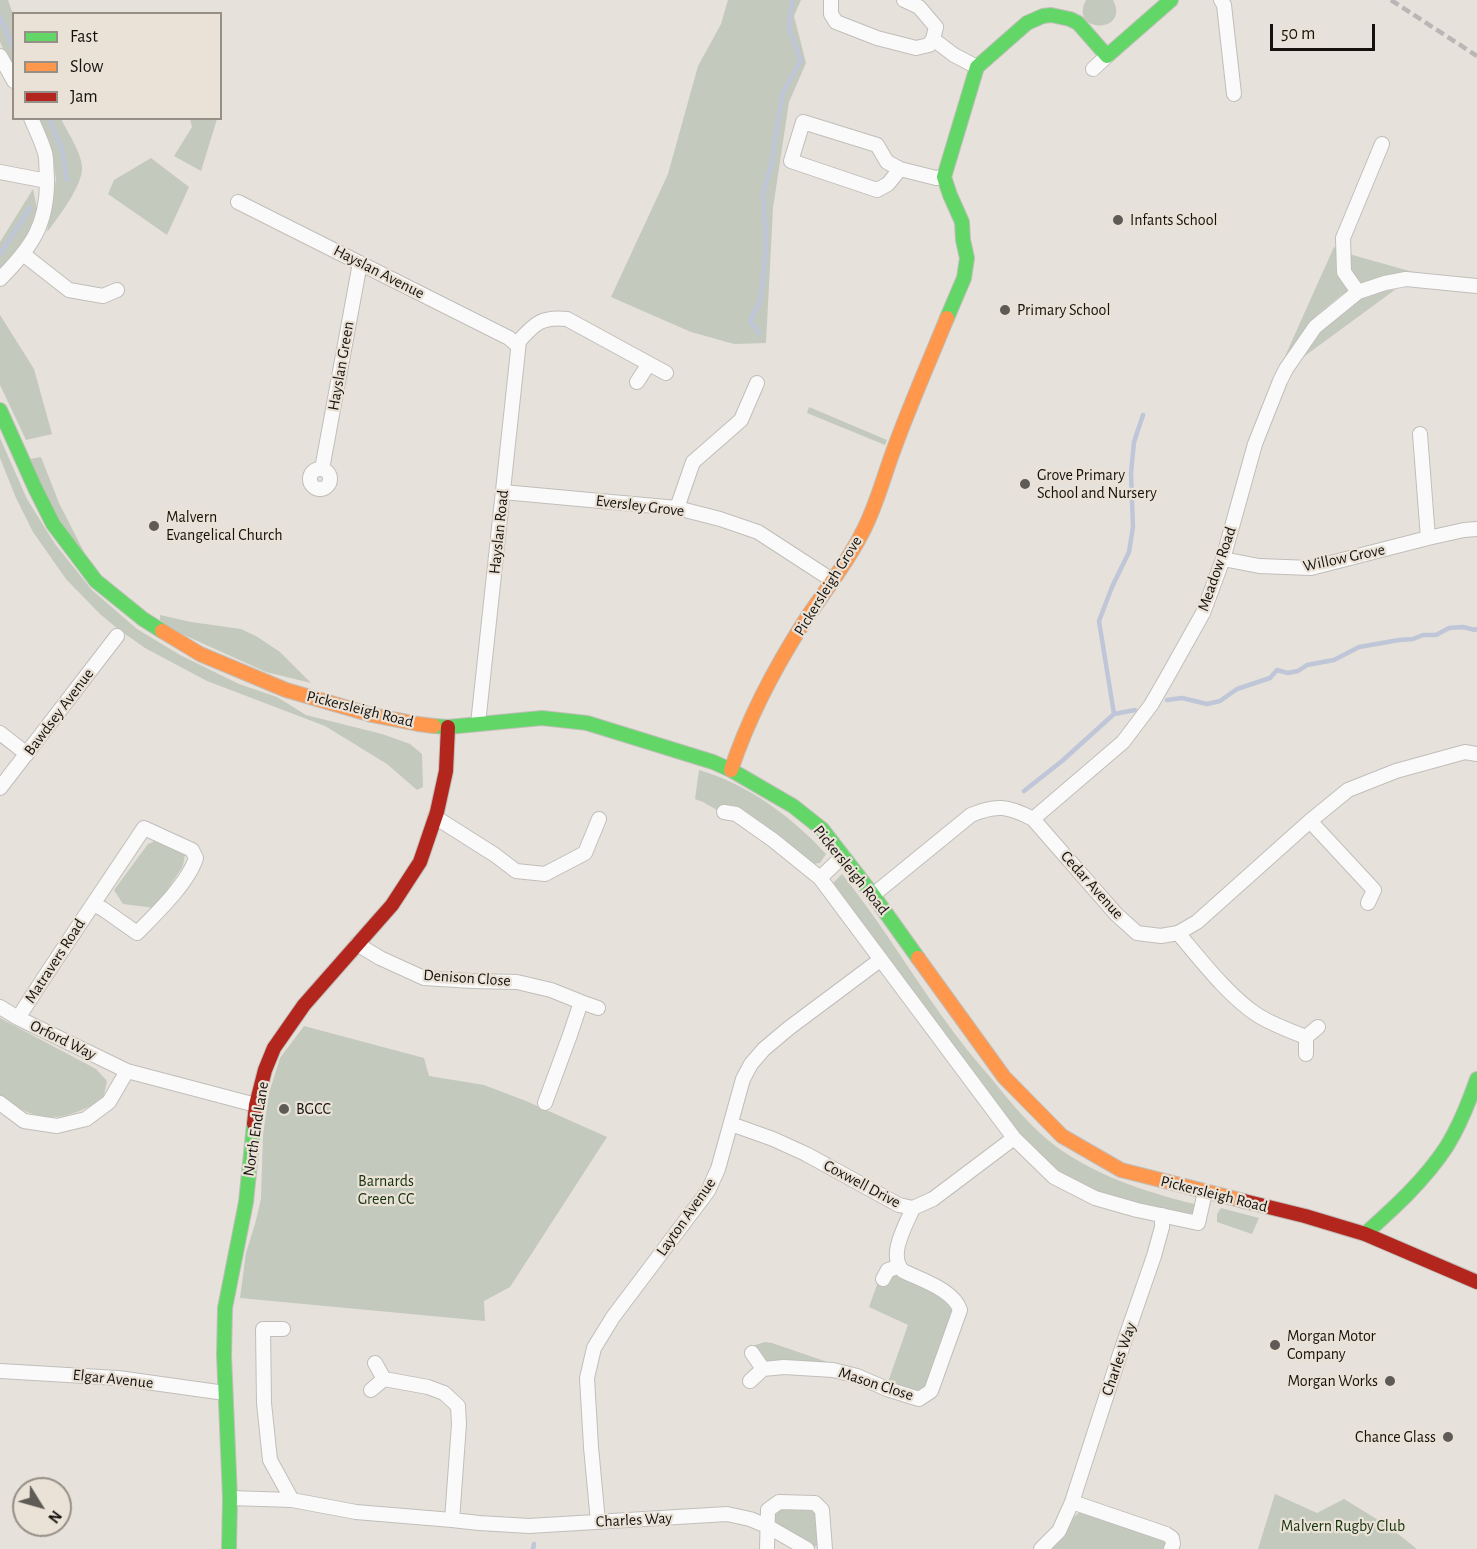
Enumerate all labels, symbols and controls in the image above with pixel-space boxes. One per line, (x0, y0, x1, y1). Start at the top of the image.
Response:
legend (12, 12, 222, 120)
scale bar (1273, 12, 1378, 50)
text: 50 m (1281, 25, 1315, 43)
text: Fast (70, 28, 98, 46)
text: Slow (70, 58, 103, 76)
text: Jam (70, 88, 98, 106)
place label: Infants School (1130, 210, 1217, 230)
marker: Infants School (1111, 213, 1125, 227)
street label: Hayslan Avenue (330, 241, 428, 303)
place label: Primary School (1017, 300, 1110, 320)
marker: Primary School (998, 303, 1012, 317)
street label: Hayslan Green (324, 320, 358, 412)
place label: Grove Primary School and Nursery (1037, 465, 1157, 503)
marker: Grove Primary School and Nursery (1018, 477, 1032, 491)
street label: Hayslan Road (485, 489, 513, 575)
street label: Eversley Grove (595, 491, 685, 521)
place label: Malvern Evangelical Church (166, 507, 282, 545)
marker: Malvern Evangelical Church (147, 519, 161, 533)
street label: Meadow Road (1194, 524, 1240, 614)
street label: Pickersleigh Grove (790, 533, 866, 639)
street label: Willow Grove (1301, 540, 1387, 576)
street label: Bawdsey Avenue (20, 665, 98, 759)
street label: Pickersleigh Road (304, 686, 416, 732)
street label: Pickersleigh Road (809, 821, 893, 919)
street label: Cedar Avenue (1056, 847, 1128, 923)
street label: Matravers Road (21, 915, 89, 1007)
street label: Denison Close (423, 965, 511, 991)
street label: Orford Way (27, 1016, 99, 1064)
street label: North End Lane (239, 1080, 273, 1178)
place label: BGCC (296, 1099, 331, 1119)
marker: BGCC (277, 1102, 291, 1116)
street label: Coxwell Drive (820, 1156, 904, 1212)
park label: Barnards Green CC (358, 1171, 414, 1209)
street label: Pickersleigh Road (1158, 1171, 1270, 1217)
street label: Layton Avenue (652, 1174, 720, 1260)
street label: Charles Way (1097, 1320, 1141, 1398)
place label: Morgan Motor Company (1287, 1326, 1376, 1364)
marker: Morgan Motor Company (1268, 1338, 1282, 1352)
street label: Mason Close (836, 1363, 916, 1405)
street label: Elgar Avenue (72, 1365, 154, 1393)
place label: Morgan Works (1287, 1371, 1378, 1391)
marker: Morgan Works (1383, 1374, 1397, 1388)
place label: Chance Glass (1355, 1427, 1436, 1447)
marker: Chance Glass (1441, 1430, 1455, 1444)
north arrow (12, 1477, 72, 1537)
text: N (45, 1507, 65, 1526)
street label: Charles Way (595, 1508, 673, 1532)
park label: Malvern Rugby Club (1281, 1516, 1405, 1536)

